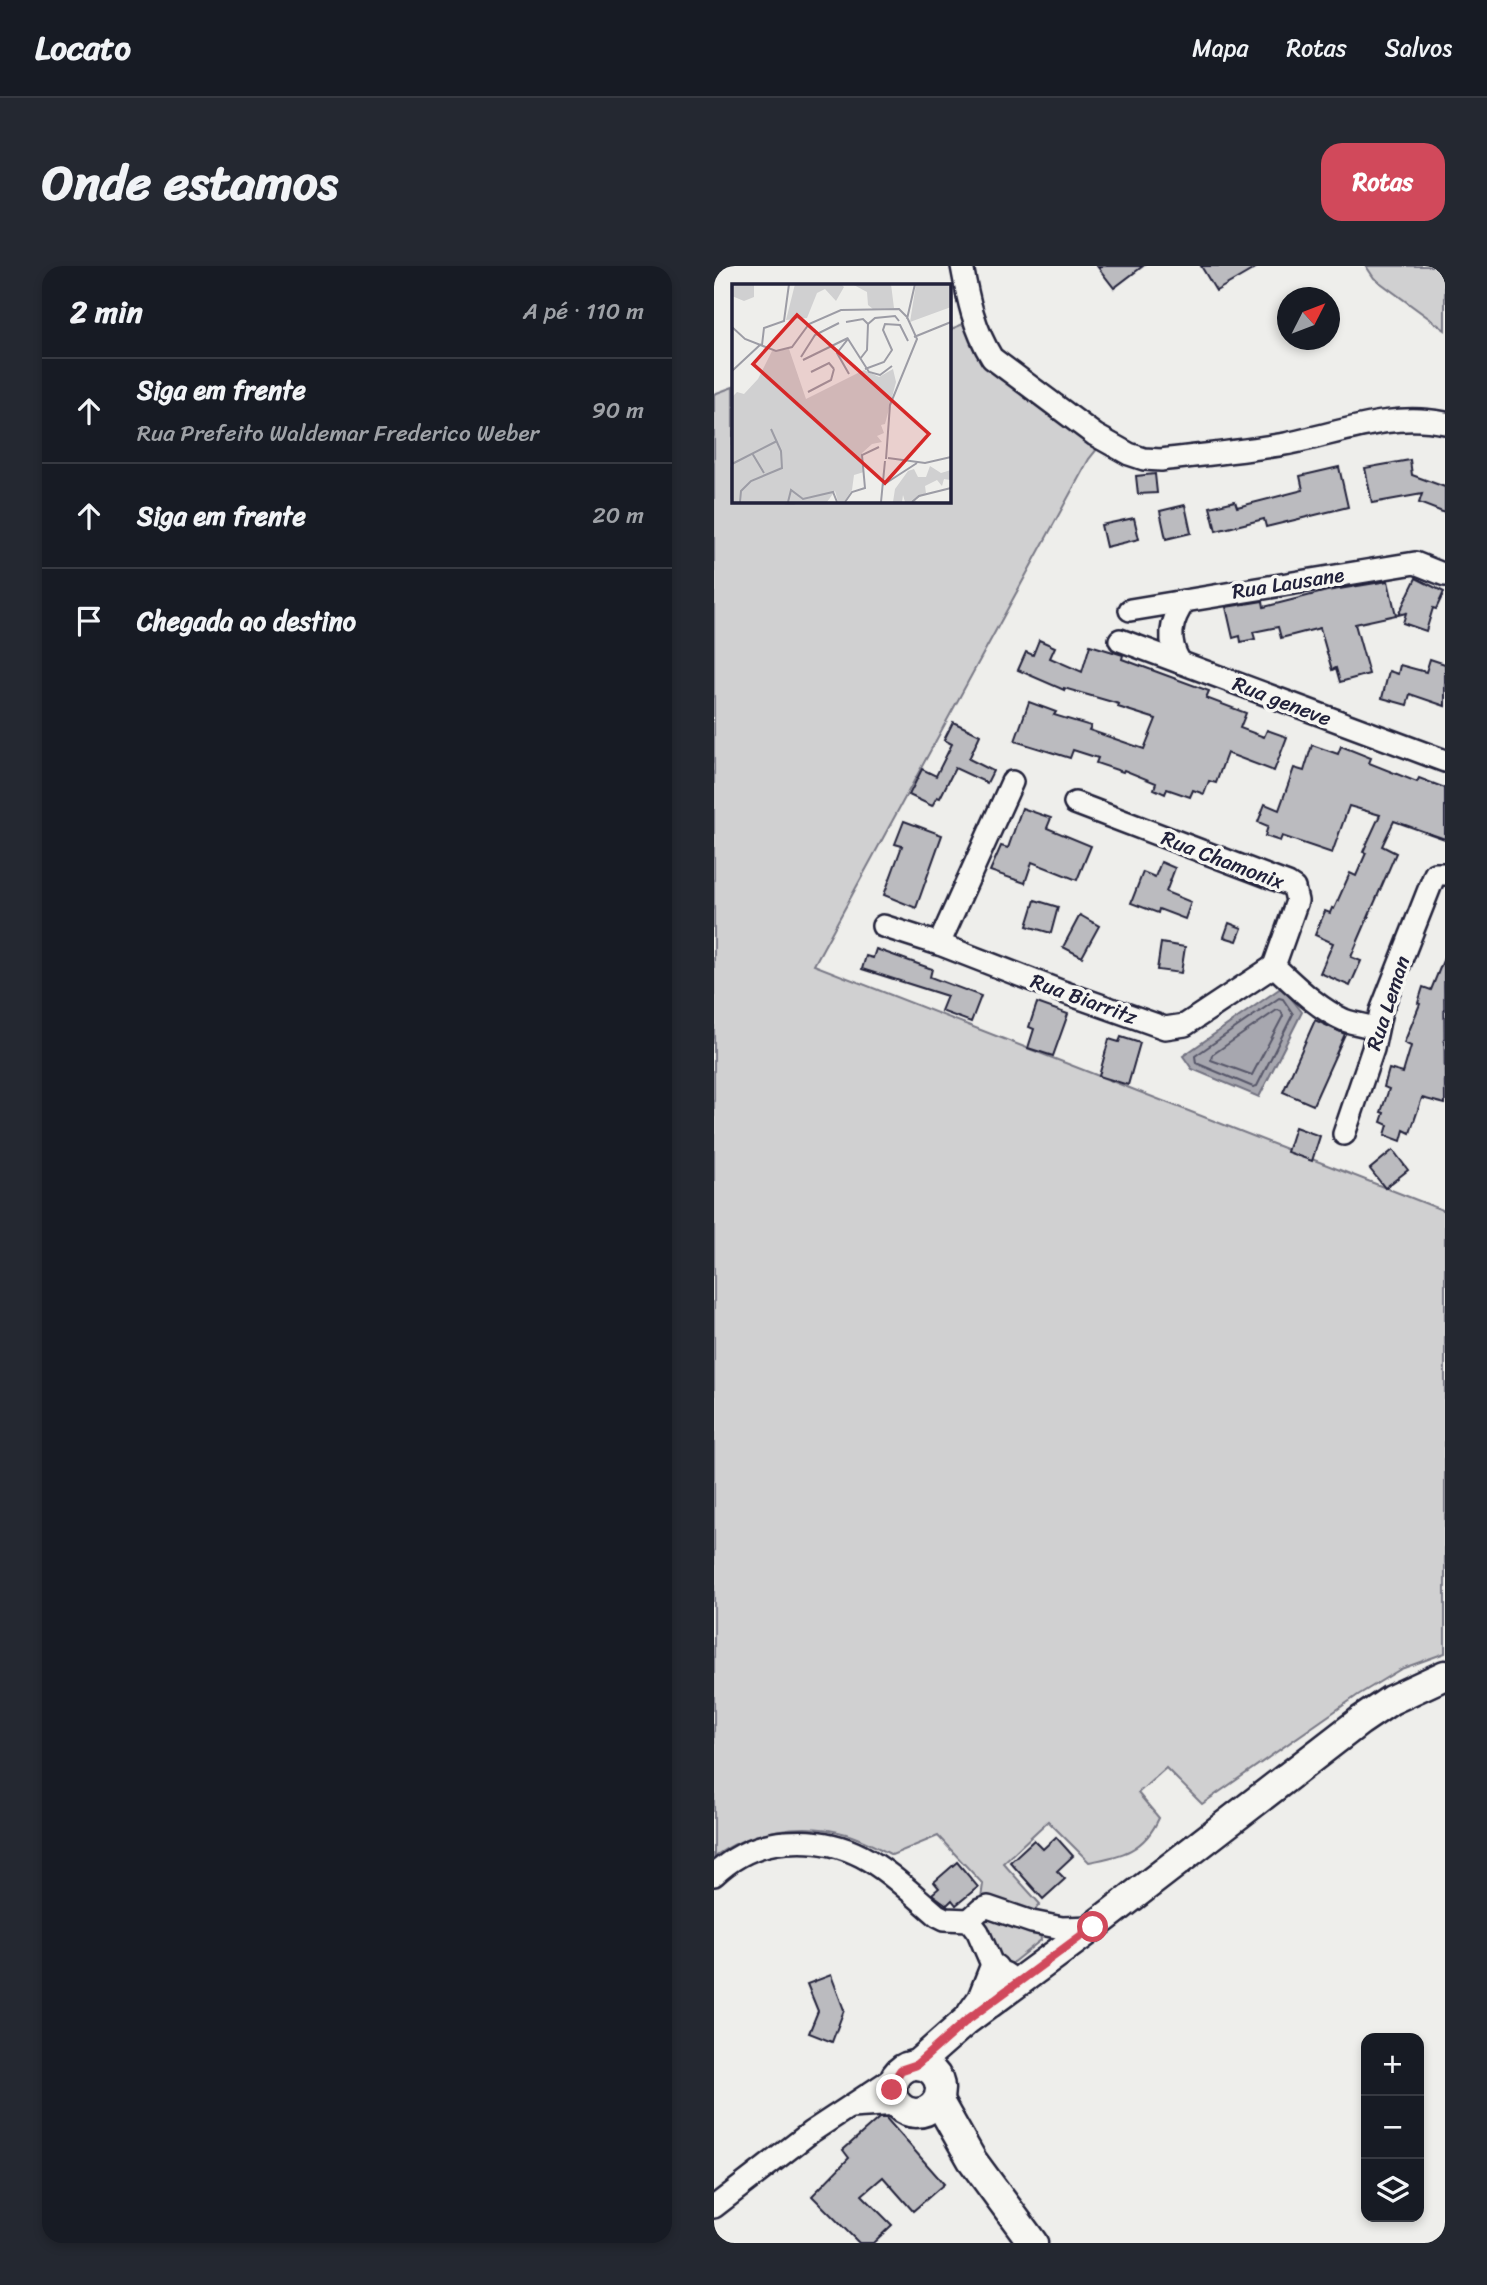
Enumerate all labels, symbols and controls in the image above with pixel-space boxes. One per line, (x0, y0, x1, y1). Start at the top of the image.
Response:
text: Locato (35, 19, 131, 77)
text: Mapa (1192, 27, 1249, 69)
text: Rotas (1287, 27, 1347, 69)
text: Salvos (1385, 27, 1452, 69)
text: Onde estamos (42, 139, 338, 226)
button: Rotas (1321, 143, 1445, 221)
inset map (732, 284, 950, 502)
text: 2 min (70, 285, 143, 339)
north arrow (1277, 287, 1340, 350)
text: A pé · 110 m (523, 291, 644, 332)
text: Siga em frente (137, 367, 306, 413)
text: 90 m (592, 390, 644, 431)
icon: ahead (70, 392, 108, 430)
text: Rua Prefeito Waldemar Frederico Weber (137, 413, 539, 454)
text: Siga em frente (137, 493, 306, 539)
text: 20 m (593, 495, 644, 536)
icon: ahead (70, 497, 108, 535)
street label: Rua Lausane (1229, 555, 1347, 611)
text: Chegada ao destino (137, 598, 356, 644)
icon: arrive (70, 602, 108, 640)
street label: Rua geneve (1227, 665, 1337, 737)
street label: Rua Chamonix (1156, 819, 1290, 901)
street label: Rua Leman (1355, 951, 1421, 1055)
street label: Rua Biarritz (1025, 962, 1144, 1036)
route start (1077, 1911, 1108, 1942)
map controls (1361, 2033, 1424, 2222)
button: + (1361, 2033, 1424, 2096)
route end (876, 2074, 907, 2105)
button: − (1361, 2096, 1424, 2159)
button: layers (1361, 2159, 1424, 2222)

